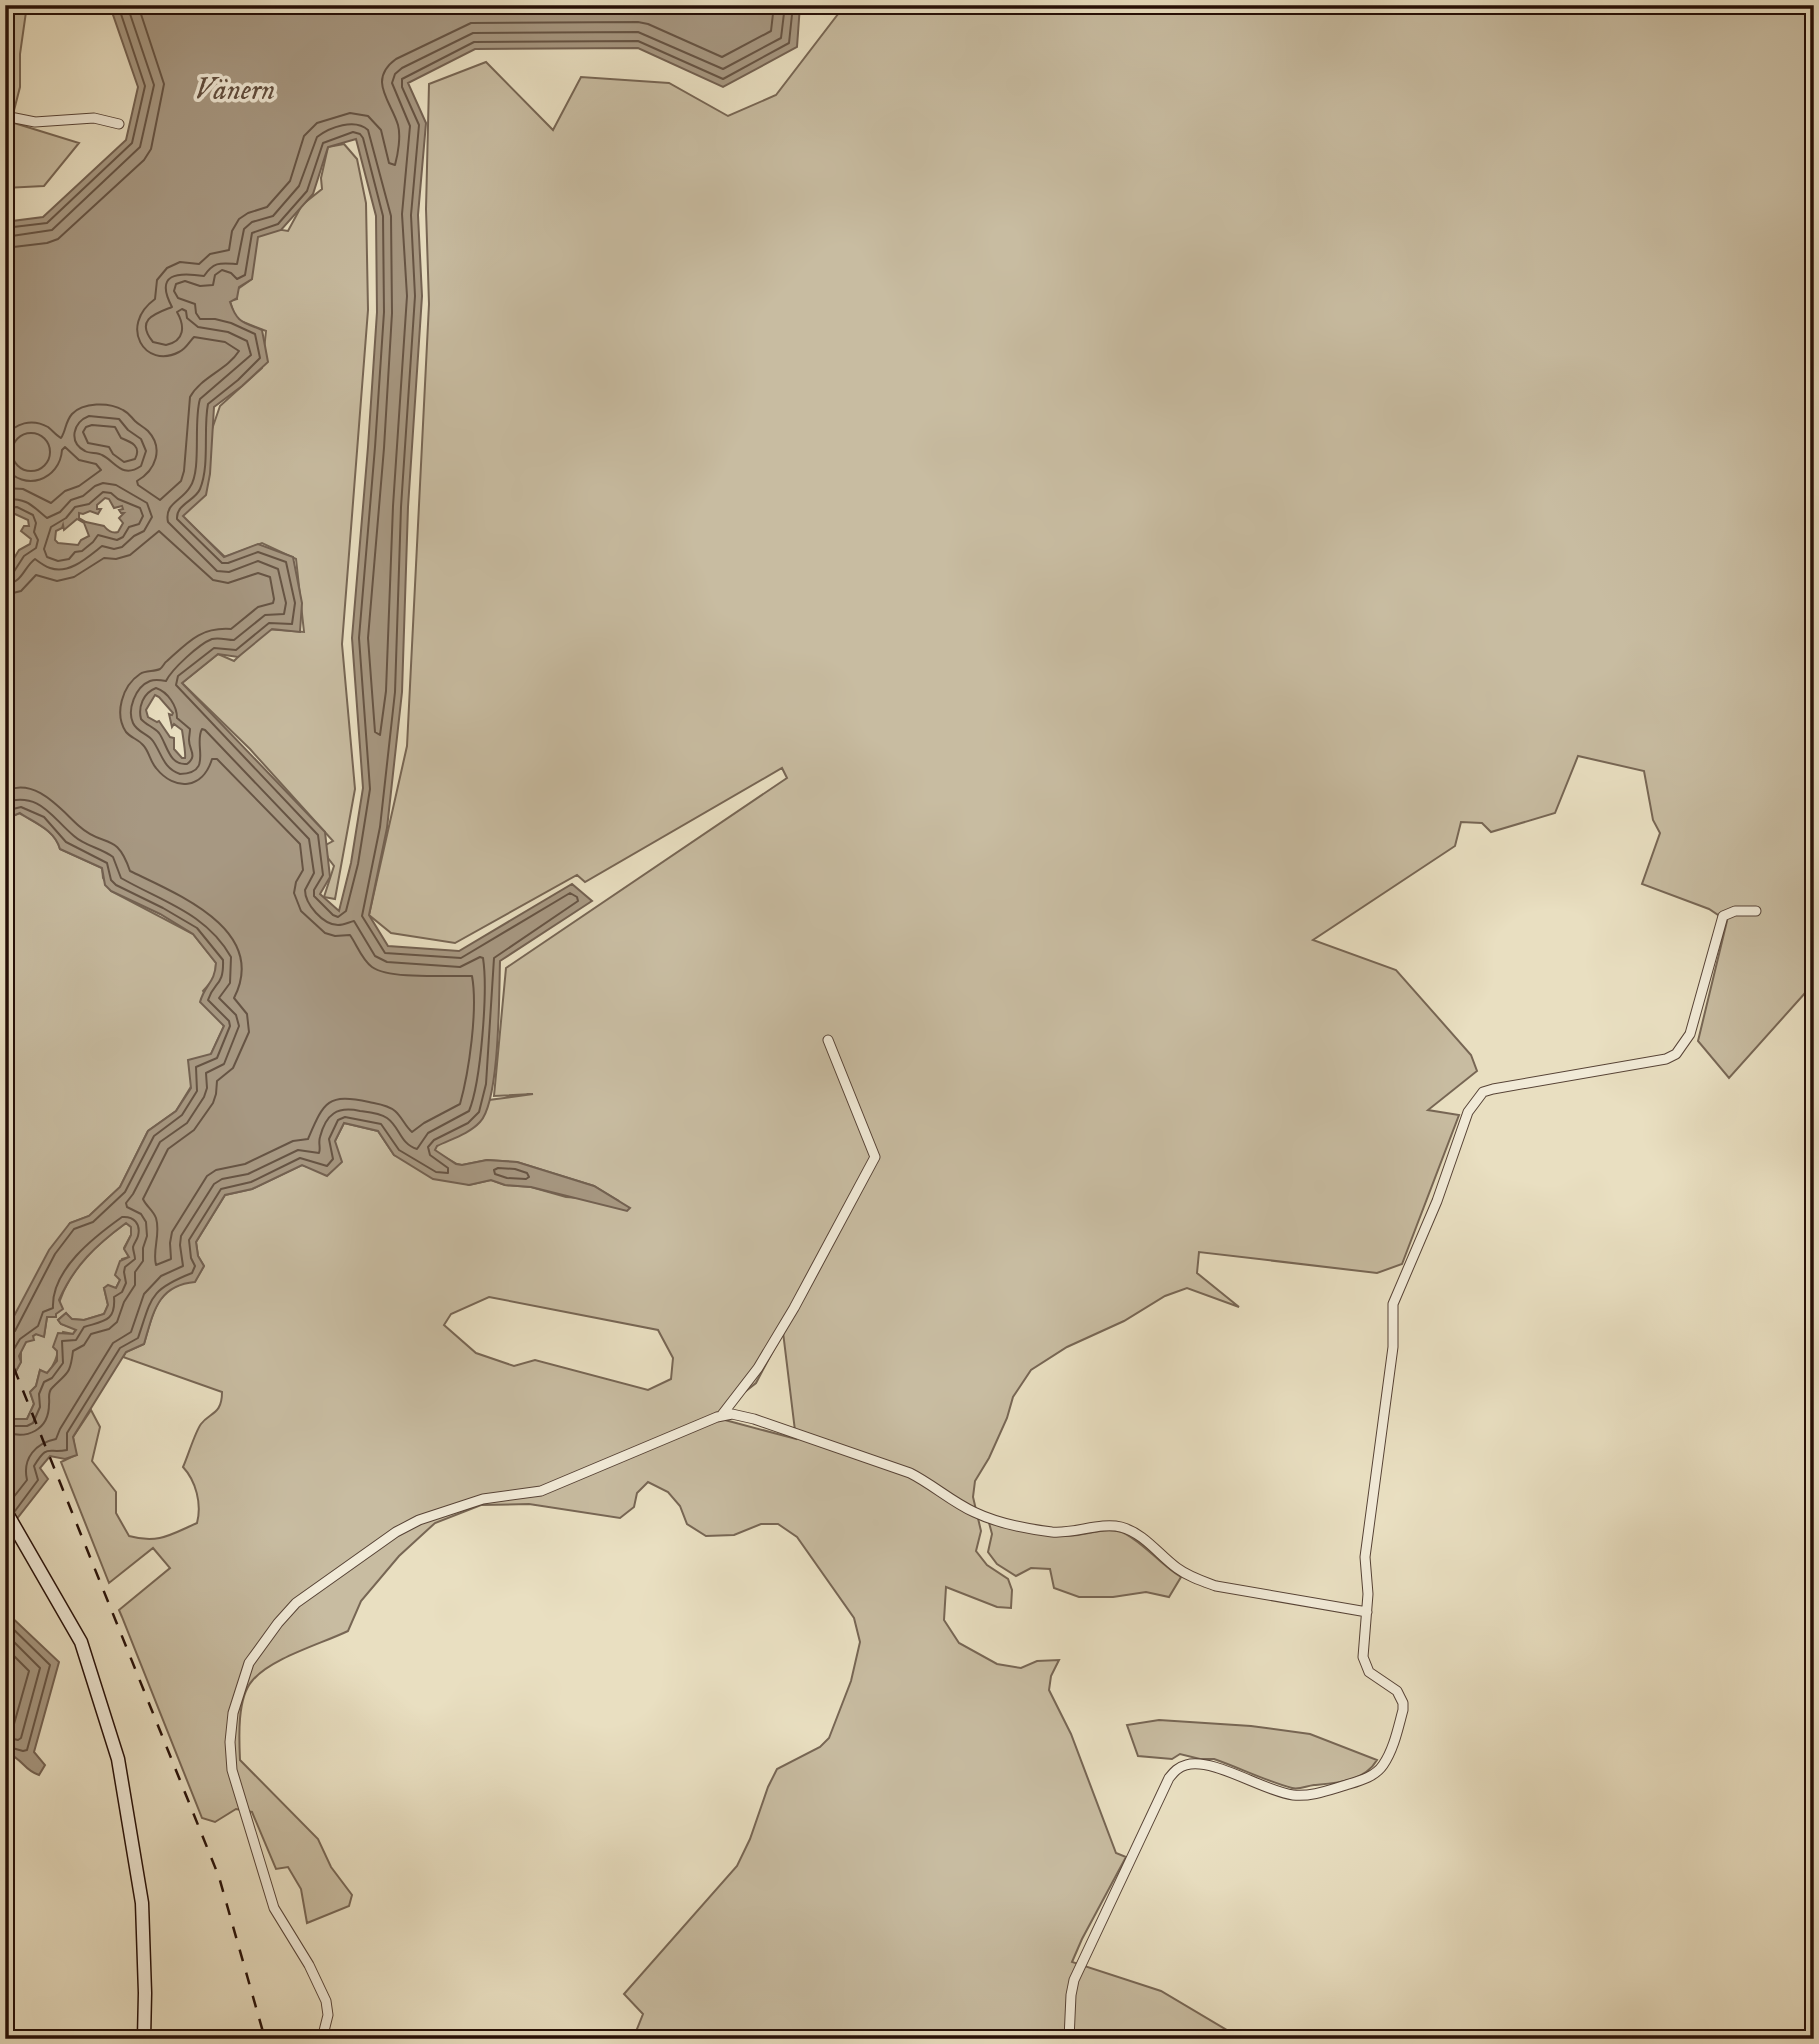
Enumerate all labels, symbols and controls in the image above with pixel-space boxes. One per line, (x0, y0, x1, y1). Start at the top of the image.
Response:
water label: Vänern (195, 72, 275, 110)

